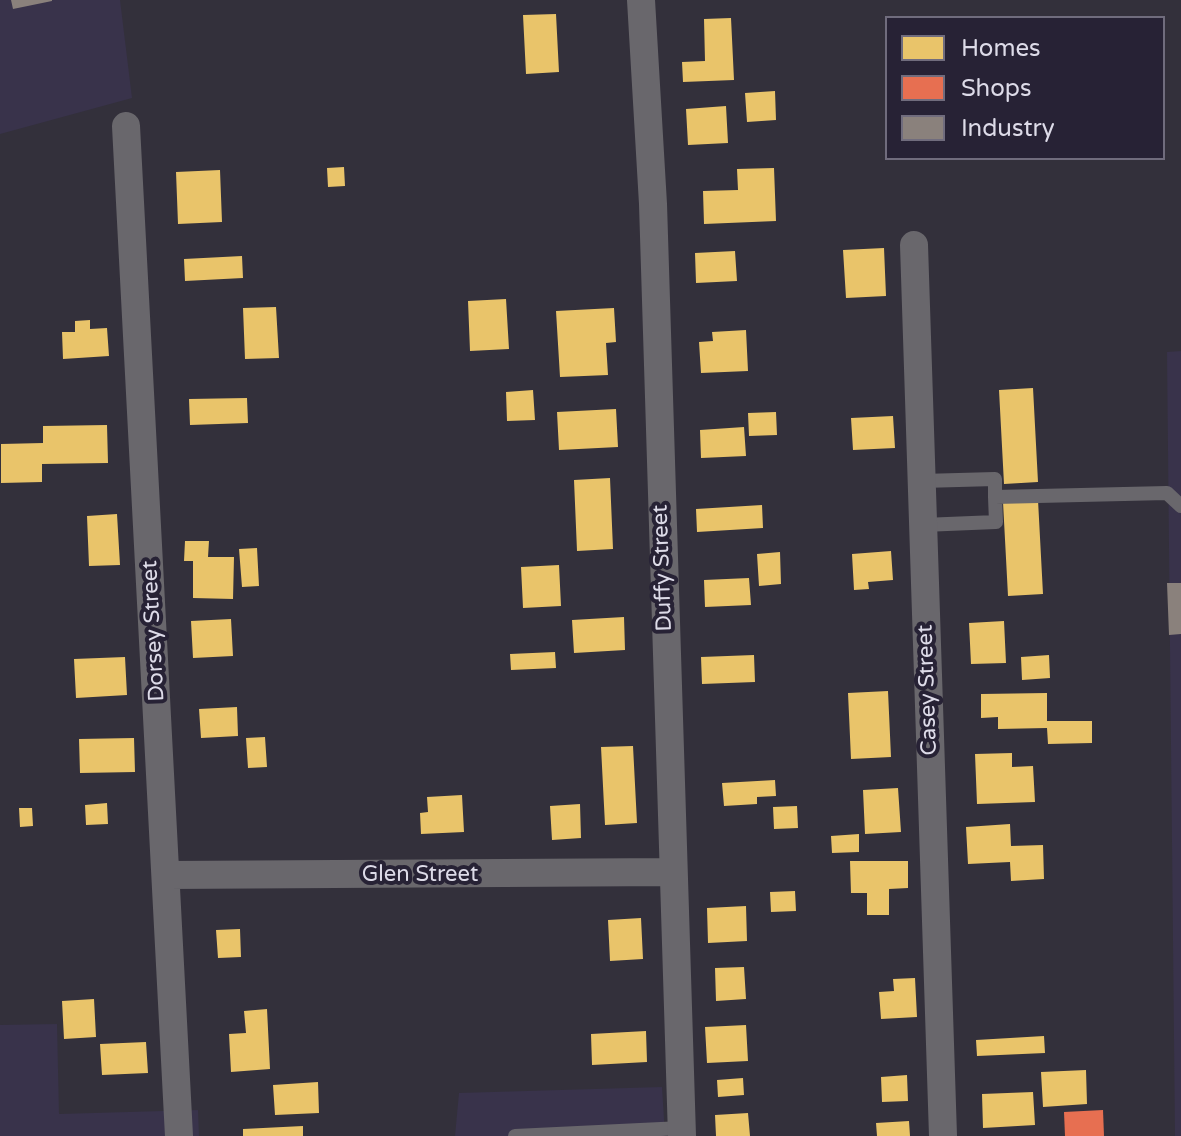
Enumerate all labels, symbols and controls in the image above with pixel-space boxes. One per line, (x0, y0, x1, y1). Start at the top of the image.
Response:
legend (885, 16, 1165, 160)
text: Homes (961, 34, 1041, 63)
text: Shops (961, 74, 1031, 103)
text: Industry (961, 114, 1055, 143)
street label: Duffy Street (648, 504, 678, 632)
street label: Dorsey Street (137, 560, 171, 702)
street label: Casey Street (913, 624, 943, 756)
street label: Glen Street (362, 862, 478, 888)

